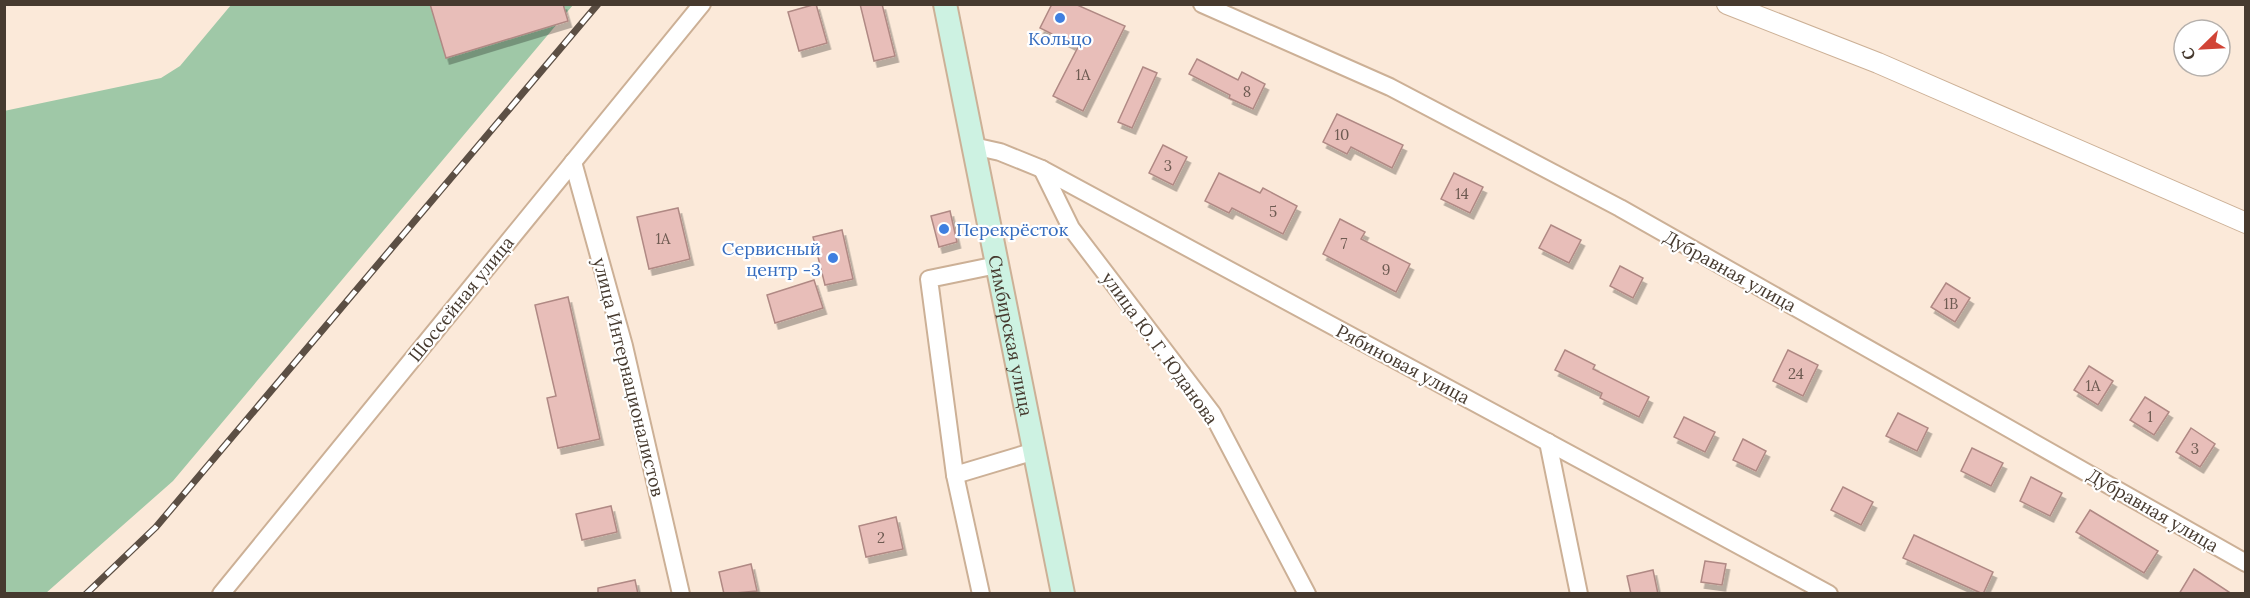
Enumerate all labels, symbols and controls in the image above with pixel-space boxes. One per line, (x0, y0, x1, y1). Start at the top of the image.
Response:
marker: Кольцо (1053, 11, 1067, 25)
north arrow (2172, 18, 2232, 78)
place label: Кольцо (1028, 27, 1092, 50)
text: С (2177, 45, 2200, 63)
house number: 1А (1075, 65, 1091, 84)
house number: 8 (1243, 82, 1251, 101)
house number: 10 (1335, 125, 1349, 144)
house number: 3 (1164, 156, 1172, 175)
house number: 14 (1455, 184, 1469, 203)
house number: 5 (1269, 202, 1277, 221)
place label: Перекрёсток (956, 218, 1069, 241)
marker: Перекрёсток (937, 222, 951, 236)
street label: Дубравная улица (1660, 225, 1800, 317)
house number: 1А (655, 229, 671, 248)
street label: Шоссейная улица (403, 232, 519, 366)
house number: 7 (1341, 234, 1348, 253)
place label: Сервисный центр -3 (722, 237, 821, 281)
marker: Сервисный центр -3 (826, 251, 840, 265)
street label: Симбирская улица (984, 253, 1039, 418)
street label: улица Интернационалистов (588, 255, 670, 499)
house number: 9 (1382, 260, 1390, 279)
street label: улица Ю. Г. Юданова (1097, 267, 1223, 429)
house number: 1В (1944, 294, 1958, 313)
street label: Рябиновая улица (1332, 319, 1474, 409)
house number: 24 (1788, 364, 1804, 383)
house number: 1А (2085, 376, 2101, 395)
house number: 1 (2147, 407, 2153, 426)
house number: 3 (2191, 439, 2199, 458)
street label: Дубравная улица (2083, 463, 2223, 557)
house number: 2 (877, 528, 885, 547)

